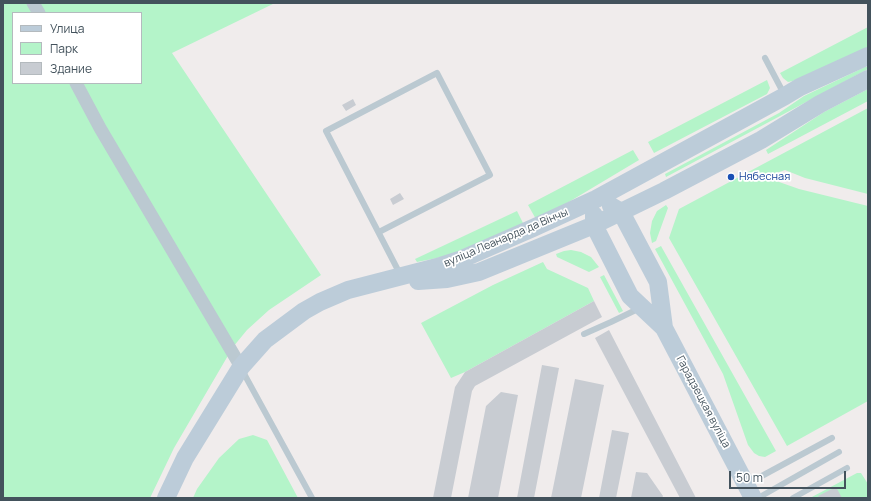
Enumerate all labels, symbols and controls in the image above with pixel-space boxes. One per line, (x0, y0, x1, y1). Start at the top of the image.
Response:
legend (12, 12, 142, 84)
text: Улица (50, 20, 84, 37)
text: Парк (50, 40, 78, 57)
text: Здание (50, 60, 92, 77)
place label: Нябесная (739, 170, 790, 184)
marker: Нябесная (726, 172, 736, 182)
street label: вуліца Леанарда да Вінчы (442, 206, 570, 270)
street label: Гарадзецкая вуліца (673, 354, 733, 450)
scale bar (731, 463, 848, 489)
text: 50 m (736, 469, 763, 486)

